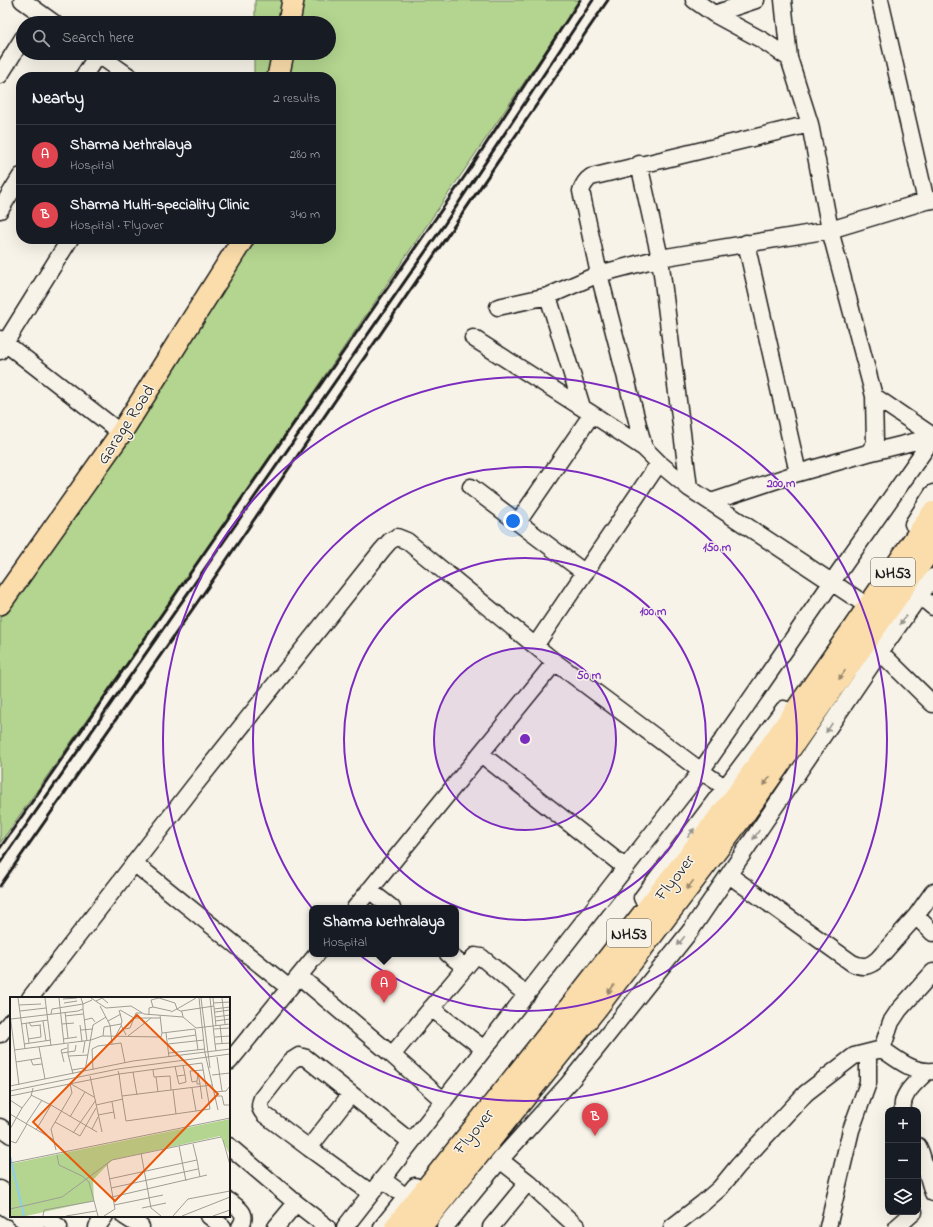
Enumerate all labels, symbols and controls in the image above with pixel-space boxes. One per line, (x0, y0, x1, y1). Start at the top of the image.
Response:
search box (16, 16, 336, 60)
icon: search (30, 27, 52, 49)
text: Search here (62, 27, 134, 49)
text: Nearby (32, 86, 84, 111)
text: 2 results (273, 89, 320, 108)
text: Sharma Nethralaya (70, 134, 192, 156)
text: A (41, 145, 49, 164)
text: 280 m (290, 145, 320, 164)
text: Hospital (70, 156, 114, 175)
text: Sharma Multi-speciality Clinic (70, 194, 249, 216)
text: B (41, 205, 49, 224)
text: 340 m (290, 205, 320, 224)
text: Hospital · Flyover (70, 216, 163, 235)
street label: Garage Road (91, 380, 163, 471)
text: 200 m (766, 475, 796, 493)
your location (503, 511, 523, 531)
text: 150 m (703, 539, 732, 557)
road number: NH53 (871, 558, 915, 586)
text: 100 m (640, 603, 667, 621)
one-way arrow (898, 615, 907, 626)
text: 50 m (577, 667, 602, 685)
one-way arrow (838, 669, 846, 680)
one-way arrow (825, 722, 833, 733)
centre of rings (518, 732, 532, 746)
one-way arrow (763, 775, 771, 786)
one-way arrow (687, 828, 696, 839)
one-way arrow (752, 830, 760, 840)
street label: Flyover (649, 849, 702, 908)
one-way arrow (685, 880, 694, 891)
popup (309, 905, 459, 957)
text: Sharma Nethralaya (323, 911, 445, 933)
road number: NH53 (607, 919, 651, 947)
text: Hospital (323, 933, 367, 952)
one-way arrow (677, 936, 686, 947)
pin: A (371, 970, 397, 1003)
one-way arrow (606, 983, 615, 994)
inset map (10, 997, 230, 1217)
street label: Flyover (447, 1103, 502, 1162)
pin: B (582, 1103, 608, 1136)
map controls (885, 1107, 921, 1215)
button: + (885, 1107, 921, 1143)
button: − (885, 1143, 921, 1179)
button: layers (885, 1179, 921, 1215)

